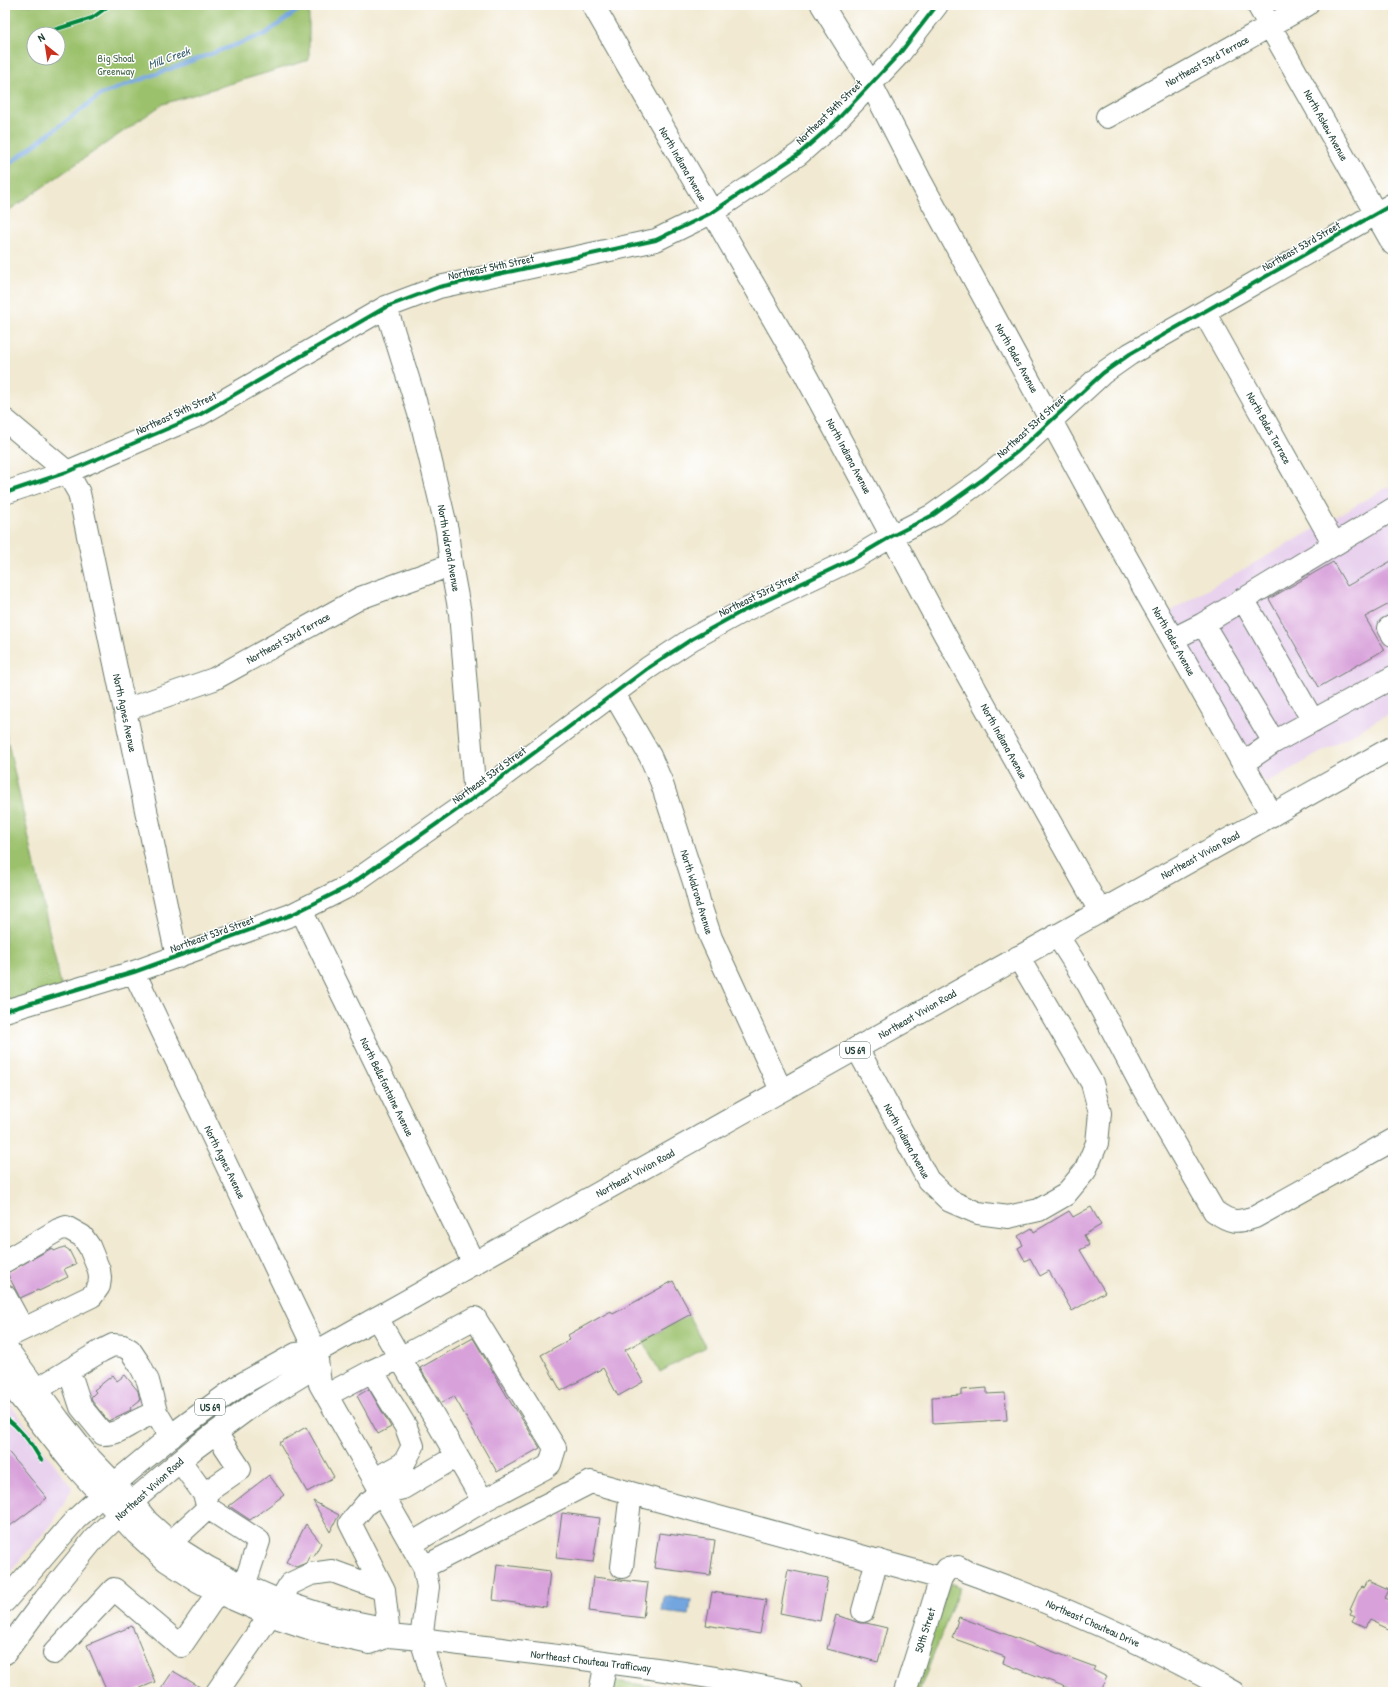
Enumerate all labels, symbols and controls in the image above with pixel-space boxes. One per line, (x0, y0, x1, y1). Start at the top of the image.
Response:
north arrow (26, 26, 66, 66)
text: N (35, 30, 47, 45)
street label: Northeast 53rd Terrace (1163, 32, 1252, 90)
water label: Mill Creek (145, 42, 193, 73)
park label: Big Shoal Greenway (97, 51, 135, 78)
street label: Northeast 54th Street (793, 76, 865, 147)
street label: North Askew Avenue (1301, 87, 1352, 164)
street label: North Indiana Avenue (656, 124, 710, 204)
street label: Northeast 53rd Street (1259, 218, 1343, 274)
street label: Northeast 54th Street (447, 251, 535, 283)
street label: North Bales Avenue (992, 321, 1042, 396)
street label: Northeast 54th Street (133, 388, 219, 438)
street label: North Bales Terrace (1243, 389, 1295, 467)
street label: Northeast 53rd Street (993, 391, 1069, 461)
street label: North Indiana Avenue (823, 416, 875, 497)
street label: North Walrond Avenue (434, 504, 464, 593)
street label: Northeast 53rd Street (716, 568, 802, 620)
street label: North Bales Avenue (1149, 604, 1199, 679)
street label: Northeast 53rd Terrace (244, 609, 333, 667)
street label: North Agnes Avenue (110, 673, 140, 754)
street label: North Indiana Avenue (978, 701, 1031, 782)
street label: Northeast 53rd Street (449, 743, 529, 807)
street label: Northeast Vivion Road (1158, 827, 1242, 882)
street label: North Walrond Avenue (677, 848, 717, 937)
street label: Northeast 53rd Street (168, 912, 256, 956)
street label: Northeast Vivion Road (876, 986, 959, 1042)
street label: North Bellefontaine Avenue (357, 1035, 417, 1139)
road number: US 69 (840, 1042, 870, 1058)
street label: North Indiana Avenue (881, 1101, 934, 1182)
street label: North Agnes Avenue (201, 1123, 249, 1201)
street label: Northeast Vivion Road (593, 1145, 677, 1200)
road number: US 69 (195, 1399, 225, 1415)
street label: Northeast Vivion Road (112, 1454, 187, 1524)
street label: Northeast Chouteau Drive (1044, 1596, 1143, 1650)
street label: 50th Street (912, 1606, 938, 1654)
street label: Northeast Chouteau Trafficway (530, 1647, 652, 1675)

